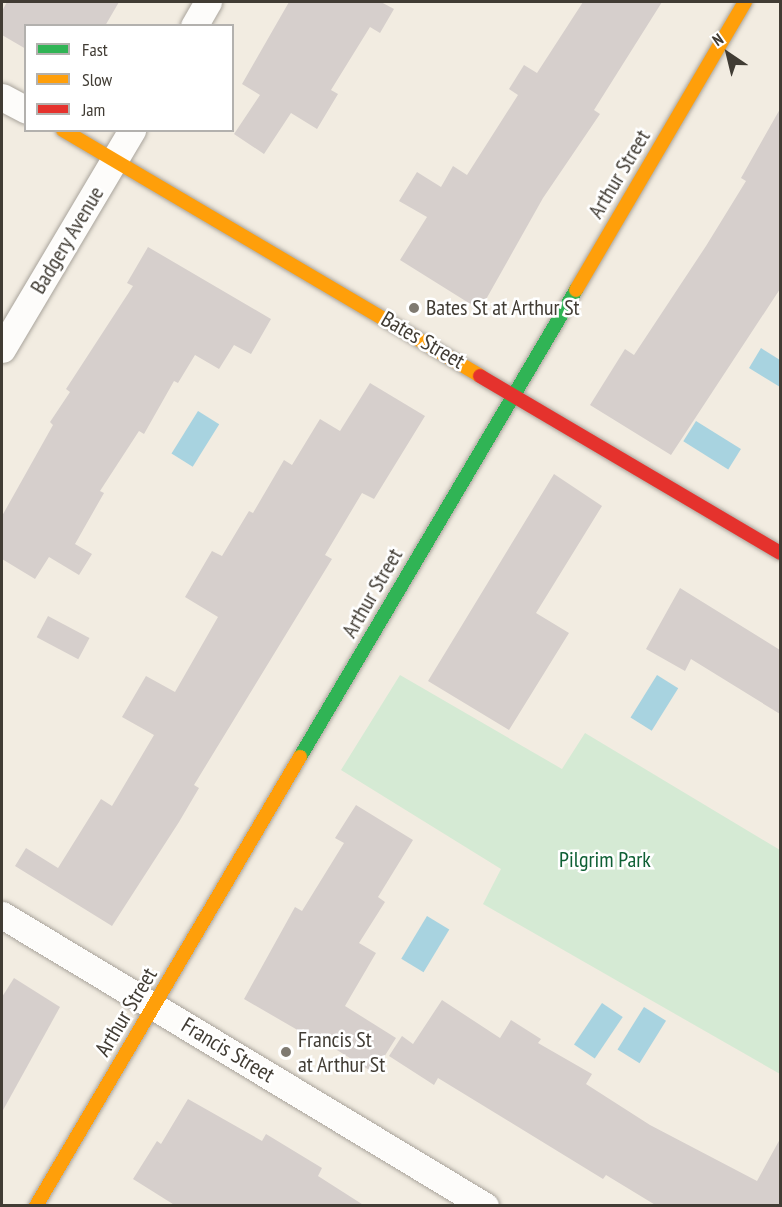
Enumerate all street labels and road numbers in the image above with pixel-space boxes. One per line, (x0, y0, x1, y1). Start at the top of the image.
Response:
street label: Arthur Street (582, 125, 656, 223)
street label: Badgery Avenue (24, 181, 110, 299)
street label: Bates Street (377, 306, 469, 374)
street label: Arthur Street (336, 544, 408, 642)
street label: Arthur Street (89, 963, 163, 1061)
street label: Francis Street (177, 1012, 279, 1088)

